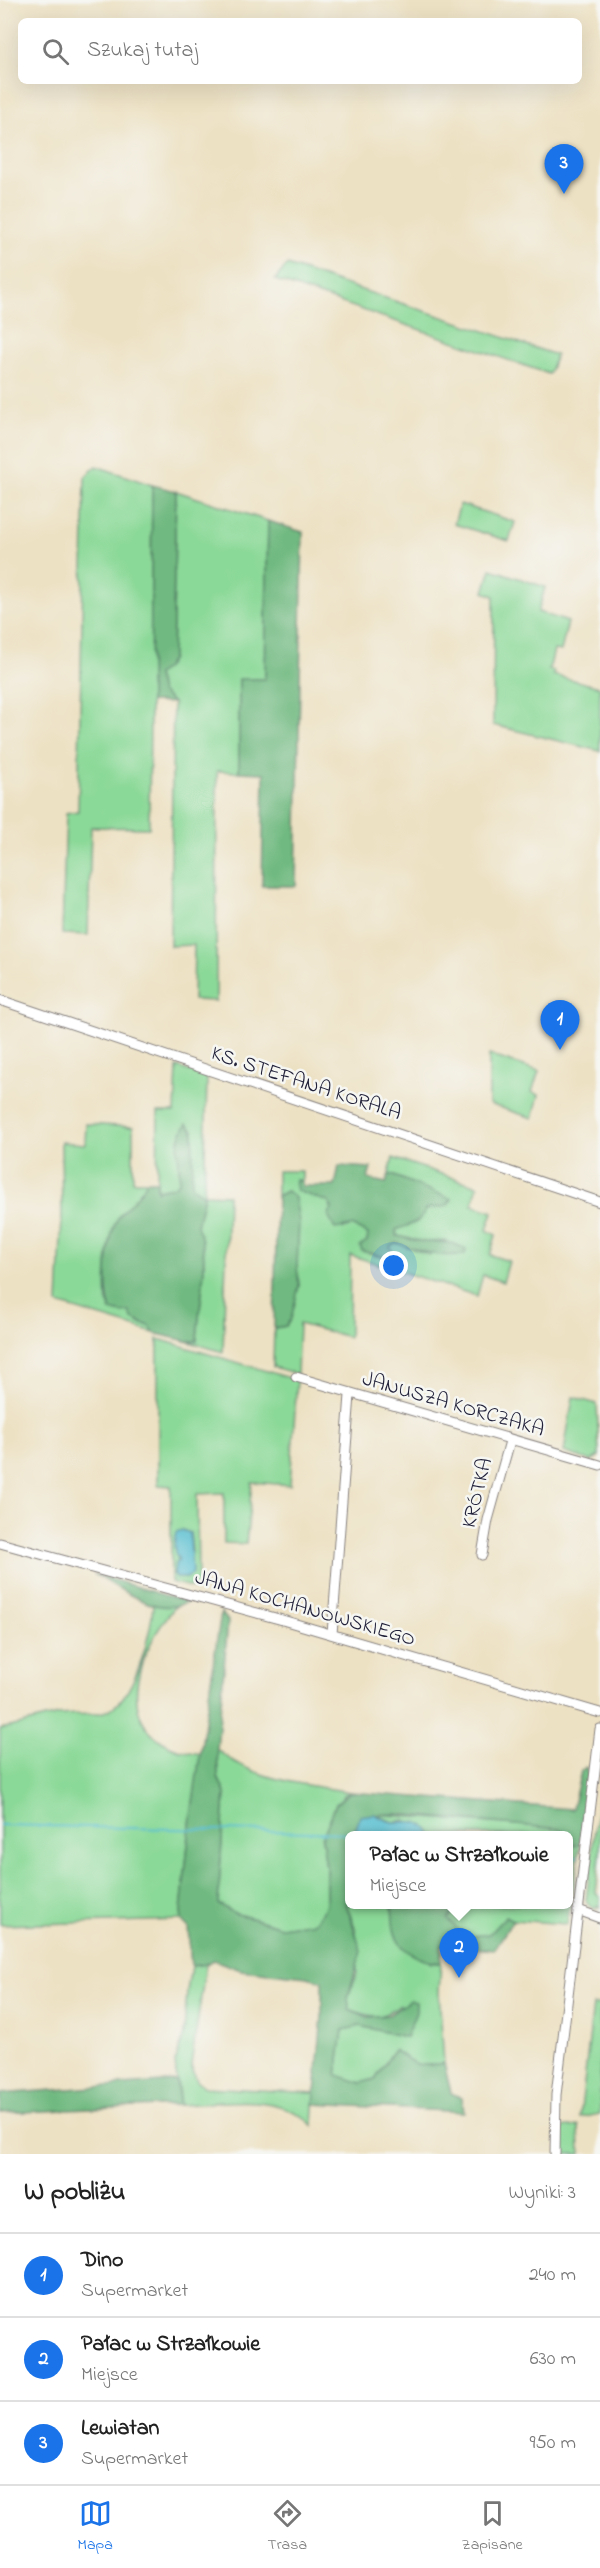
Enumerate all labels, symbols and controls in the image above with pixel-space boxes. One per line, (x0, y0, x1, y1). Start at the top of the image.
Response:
search box (18, 18, 582, 84)
icon: search (39, 35, 72, 68)
text: Szukaj tutaj (87, 35, 198, 67)
pin: 3 (544, 144, 584, 194)
pin: 1 (540, 1000, 580, 1050)
street label: KS. STEFANA KORALA (207, 1039, 405, 1129)
your location (379, 1251, 408, 1280)
street label: JANUSZA KORCZAKA (358, 1365, 548, 1445)
street label: KRÓTKA (455, 1455, 501, 1531)
street label: JANA KOCHANOWSKIEGO (191, 1563, 419, 1655)
popup (345, 1831, 573, 1909)
text: Pałac w Strzałkowie (369, 1840, 549, 1872)
text: Miejsce (369, 1872, 426, 1901)
pin: 2 (440, 1928, 478, 1978)
text: W pobliżu (24, 2174, 125, 2212)
text: Wyniki: 3 (509, 2179, 576, 2208)
text: Dino (81, 2245, 123, 2277)
text: 1 (40, 2261, 47, 2290)
text: 240 m (529, 2261, 576, 2290)
text: Supermarket (81, 2277, 188, 2306)
text: Pałac w Strzałkowie (81, 2329, 260, 2361)
text: 2 (39, 2345, 48, 2374)
text: 630 m (530, 2345, 576, 2374)
text: Miejsce (81, 2361, 138, 2390)
text: Lewiatan (81, 2413, 159, 2445)
text: 3 (39, 2429, 48, 2458)
text: 950 m (529, 2429, 576, 2458)
text: Supermarket (81, 2445, 188, 2474)
tab: Mapa (77, 2497, 113, 2557)
tab: Trasa (267, 2497, 307, 2557)
tab: Zapisane (462, 2497, 523, 2557)

